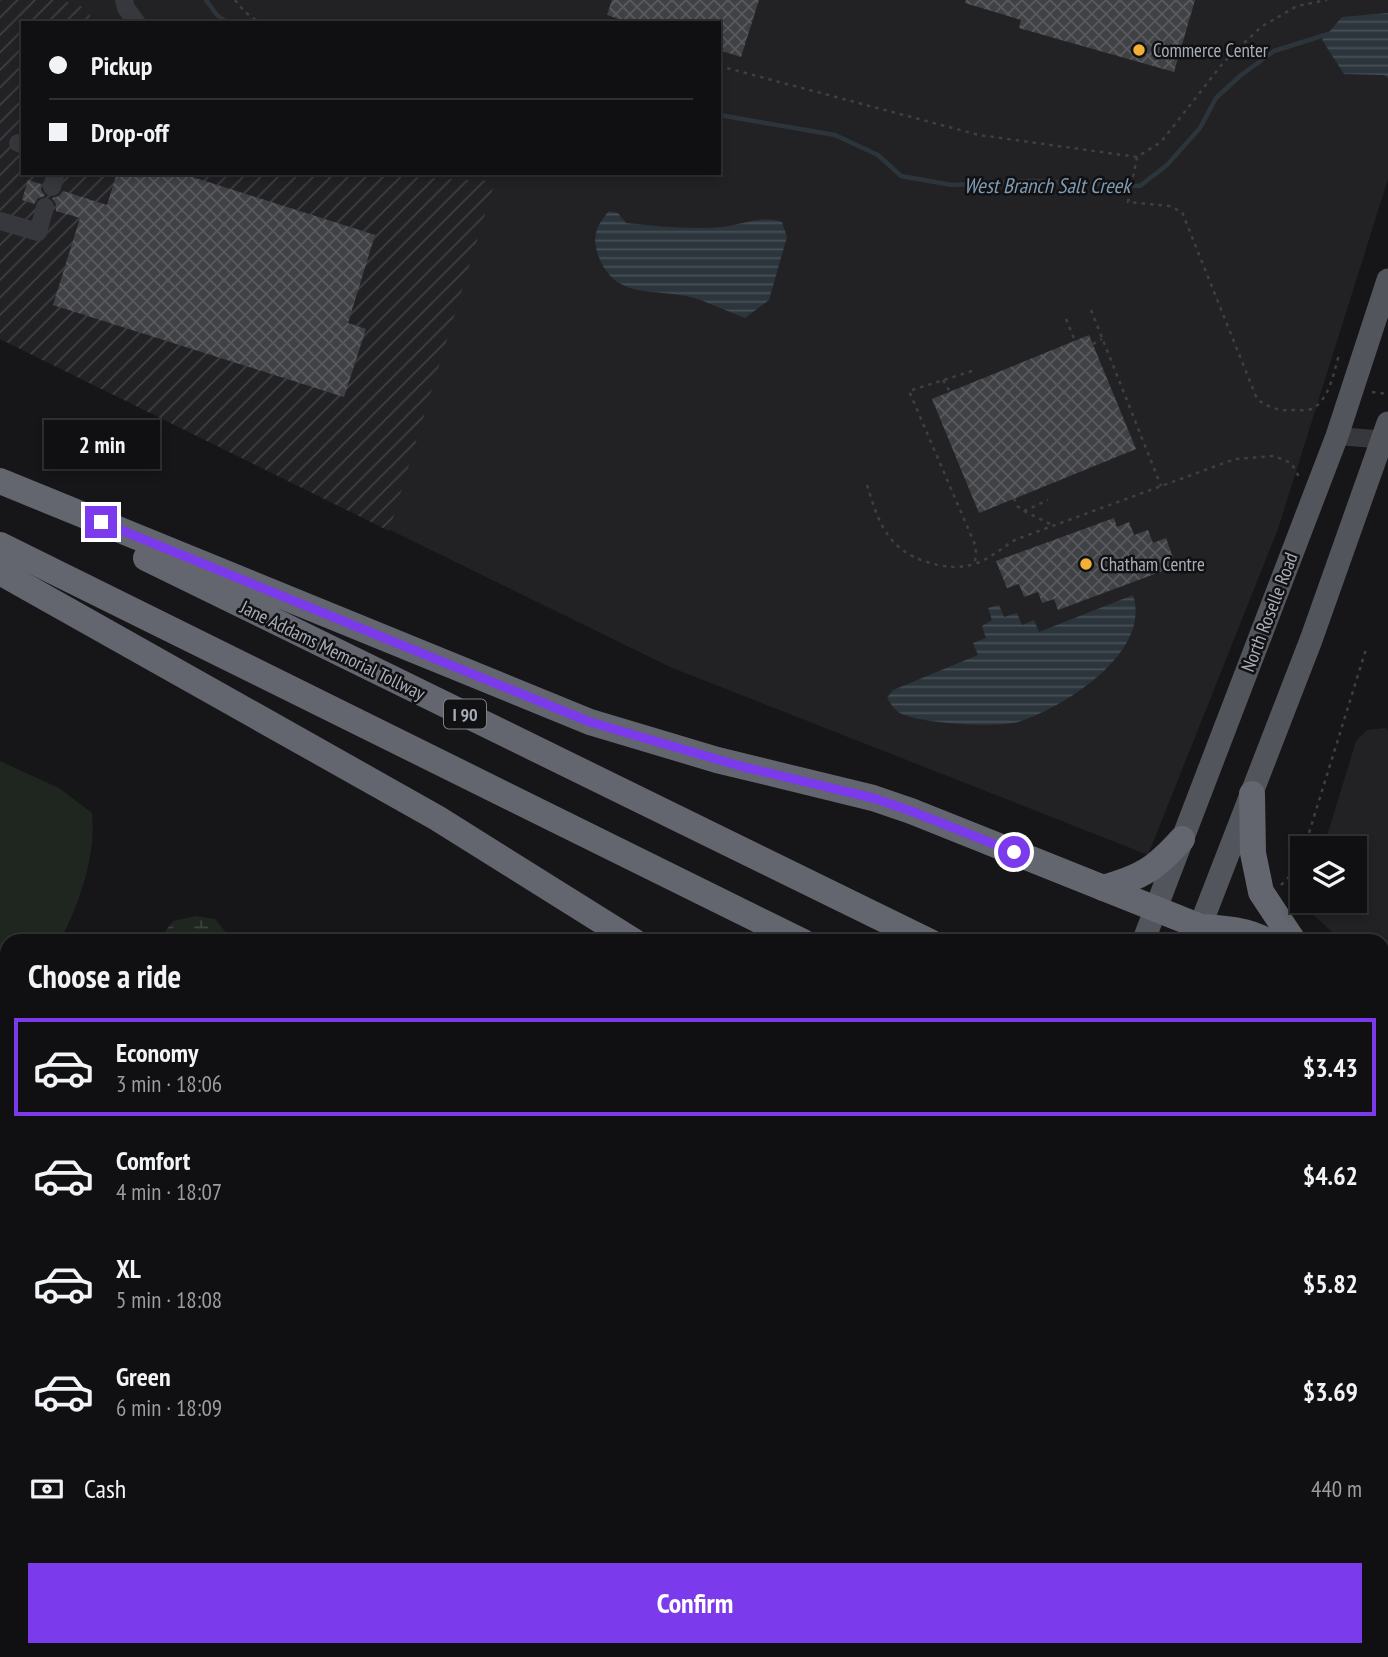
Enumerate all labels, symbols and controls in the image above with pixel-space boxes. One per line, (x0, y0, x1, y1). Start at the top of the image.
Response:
place label: Commerce Center (1153, 38, 1269, 62)
marker: Commerce Center (1131, 42, 1147, 58)
text: Pickup (91, 49, 152, 82)
text: Drop-off (91, 116, 169, 149)
water label: West Branch Salt Creek (964, 172, 1133, 199)
callout: 2 min (43, 420, 159, 470)
text: 2 min (79, 430, 125, 459)
route end (85, 506, 117, 538)
street label: North Roselle Road (1235, 549, 1303, 675)
place label: Chatham Centre (1100, 552, 1205, 576)
marker: Chatham Centre (1078, 556, 1094, 572)
street label: Jane Addams Memorial Tollway (236, 594, 430, 706)
road number: I 90 (444, 700, 486, 728)
route start (998, 836, 1030, 868)
map controls (1290, 836, 1367, 913)
button: layers (1290, 836, 1367, 913)
text: Choose a ride (28, 955, 181, 997)
icon: car (32, 1036, 95, 1099)
text: Economy (116, 1036, 198, 1069)
text: $3.43 (1303, 1051, 1358, 1084)
text: 3 min · 18:06 (116, 1069, 222, 1098)
icon: car (32, 1144, 95, 1207)
text: Comfort (116, 1144, 190, 1177)
text: $4.62 (1303, 1159, 1358, 1192)
text: 4 min · 18:07 (116, 1177, 222, 1206)
icon: car (32, 1252, 95, 1315)
text: XL (116, 1252, 141, 1285)
text: $5.82 (1303, 1267, 1358, 1300)
text: 5 min · 18:08 (116, 1285, 222, 1314)
icon: car (32, 1360, 95, 1423)
text: Green (116, 1360, 171, 1393)
text: $3.69 (1303, 1375, 1358, 1408)
text: 6 min · 18:09 (116, 1393, 222, 1422)
icon: cash (28, 1470, 66, 1508)
text: Cash (84, 1472, 126, 1505)
text: 440 m (1311, 1474, 1362, 1503)
button: Confirm (28, 1563, 1362, 1643)

